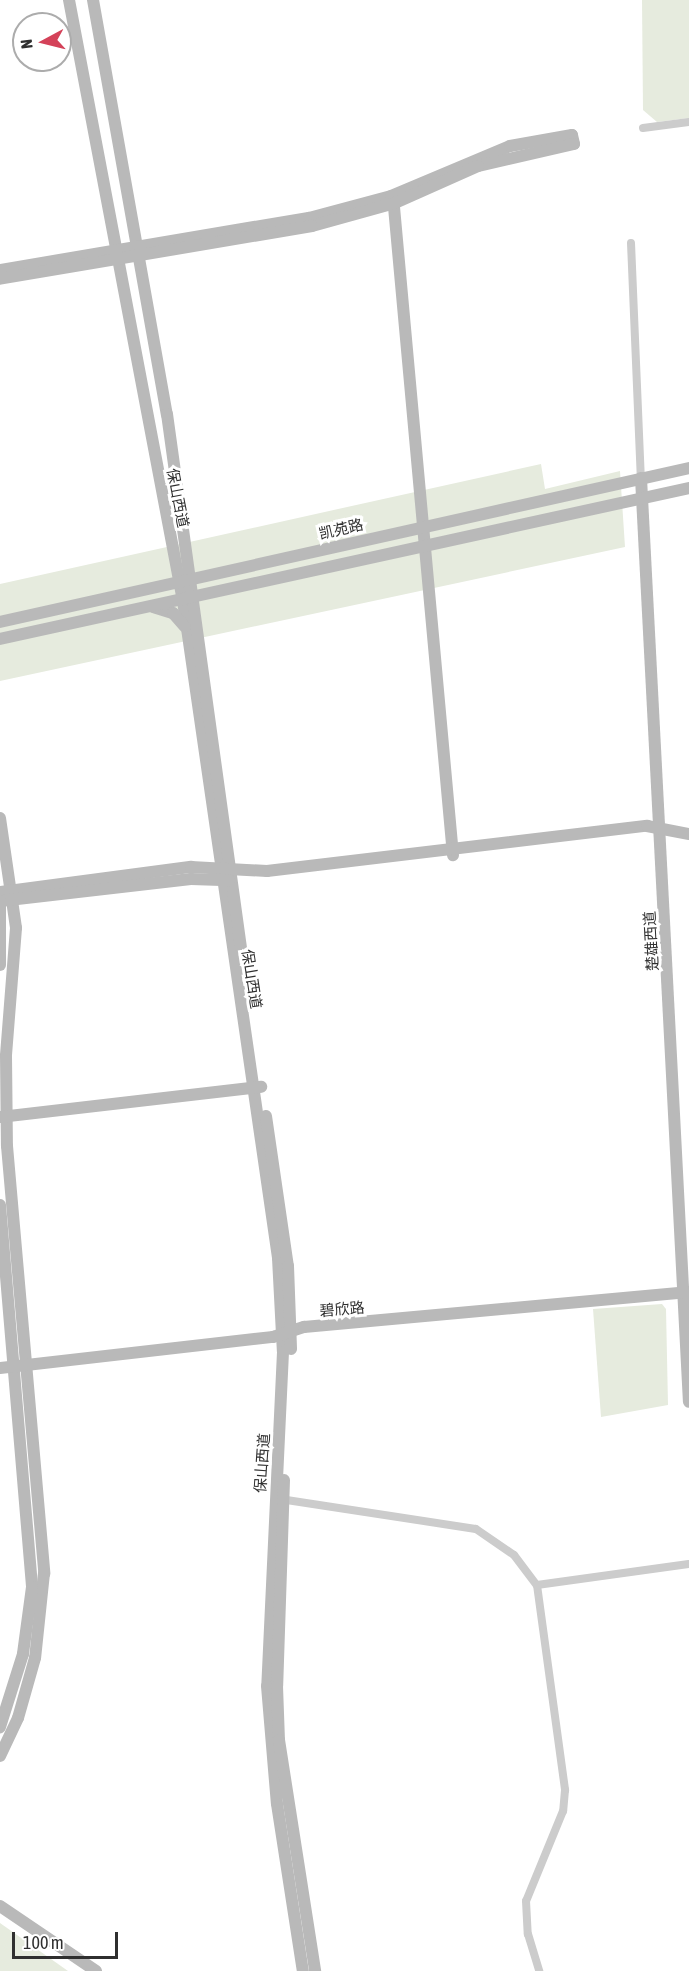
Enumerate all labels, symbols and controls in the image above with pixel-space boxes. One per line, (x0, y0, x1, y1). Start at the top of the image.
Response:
north arrow (12, 12, 72, 72)
text: N (17, 38, 36, 50)
street label: 保山西道 (163, 467, 193, 529)
street label: 凯苑路 (317, 515, 365, 543)
street label: 楚雄西道 (640, 911, 662, 971)
street label: 保山西道 (238, 948, 266, 1010)
street label: 碧欣路 (319, 1298, 365, 1320)
street label: 保山西道 (251, 1432, 273, 1494)
scale bar (15, 1920, 122, 1958)
text: 100 m (23, 1932, 64, 1953)

